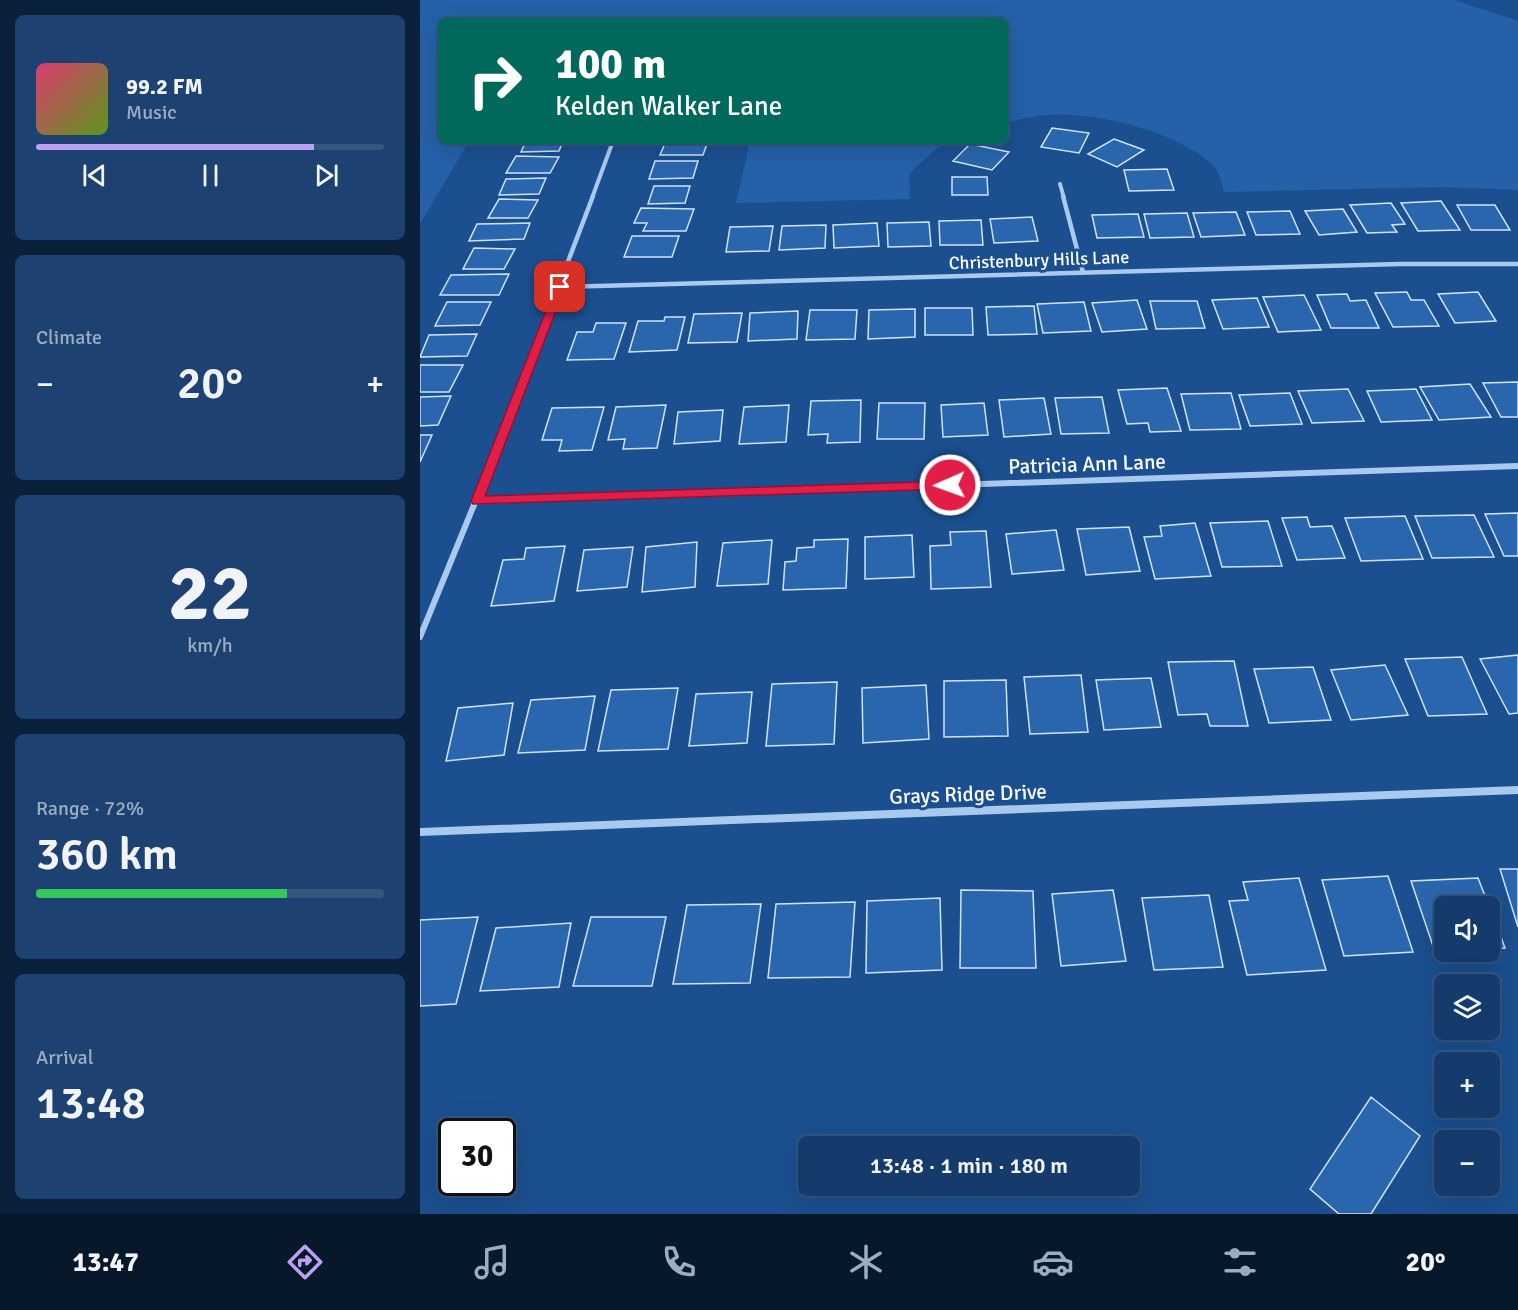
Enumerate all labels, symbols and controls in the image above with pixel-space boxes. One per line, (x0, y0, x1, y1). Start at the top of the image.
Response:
text: 100 m (555, 39, 666, 90)
icon: right (456, 42, 534, 120)
text: 99.2 FM (126, 73, 203, 100)
text: Kelden Walker Lane (555, 90, 782, 123)
text: Music (126, 100, 177, 125)
icon: previous (78, 159, 111, 192)
icon: pause (194, 159, 227, 192)
icon: next (310, 159, 343, 192)
street label: Christenbury Hills Lane (948, 246, 1130, 274)
pin (534, 261, 585, 312)
icon: arrive (543, 270, 576, 303)
text: Climate (36, 325, 102, 350)
text: 20° (177, 356, 243, 411)
text: − (36, 364, 54, 405)
text: + (366, 364, 384, 405)
street label: Patricia Ann Lane (1008, 448, 1166, 480)
position arrow (918, 453, 982, 517)
text: 22 (168, 546, 252, 642)
text: km/h (187, 633, 233, 658)
street label: Grays Ridge Drive (889, 778, 1047, 810)
text: Range · 72% (36, 796, 144, 821)
text: 360 km (36, 827, 178, 882)
map controls (1434, 896, 1500, 1196)
button: sound (1434, 896, 1500, 962)
button: layers (1434, 974, 1500, 1040)
text: Arrival (36, 1045, 94, 1070)
button: + (1434, 1052, 1500, 1118)
text: 13:48 (36, 1076, 146, 1131)
speed limit sign: 30 (438, 1118, 516, 1196)
button: − (1434, 1130, 1500, 1196)
text: 13:48 · 1 min · 180 m (870, 1152, 1068, 1179)
icon: directions (284, 1241, 326, 1283)
icon: music (471, 1241, 513, 1283)
icon: phone (658, 1241, 700, 1283)
icon: climate (845, 1241, 887, 1283)
icon: car (1032, 1241, 1074, 1283)
icon: filters (1219, 1241, 1261, 1283)
text: 13:47 (72, 1246, 139, 1279)
text: 20° (1406, 1246, 1446, 1279)

